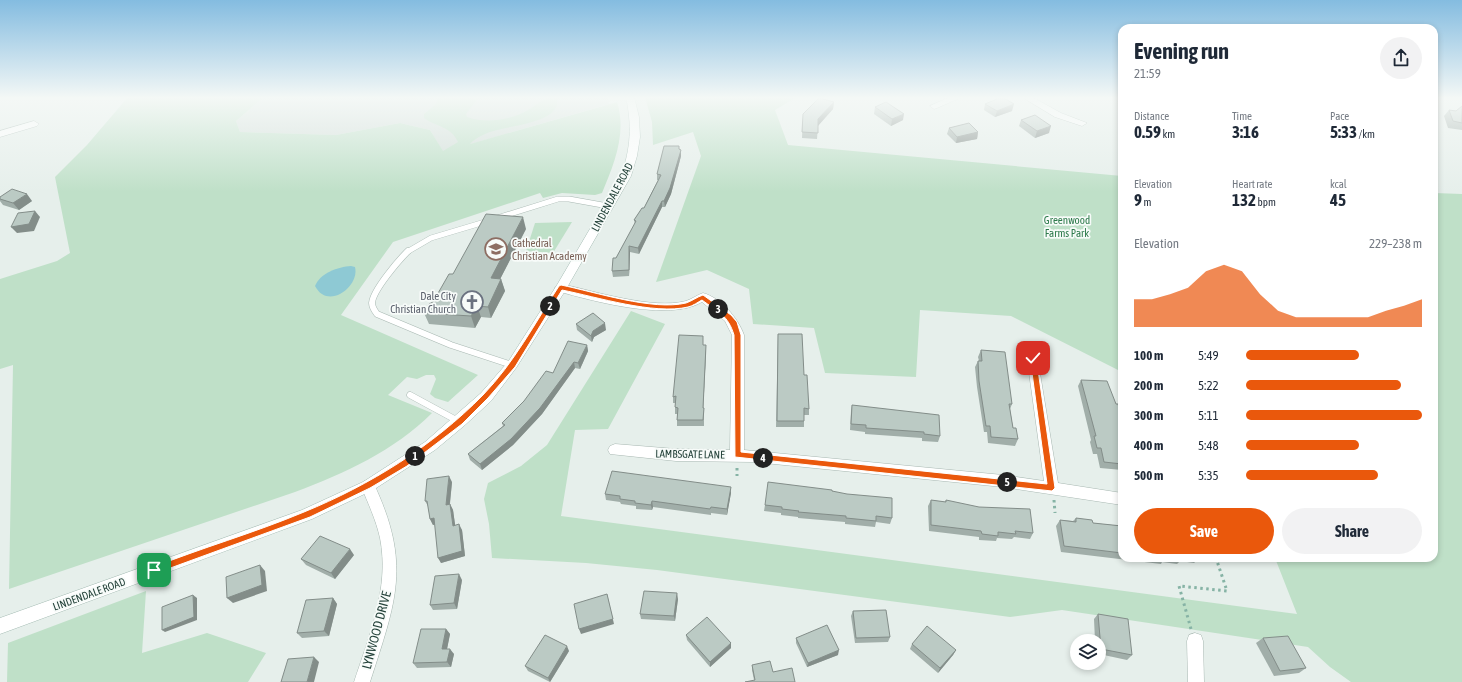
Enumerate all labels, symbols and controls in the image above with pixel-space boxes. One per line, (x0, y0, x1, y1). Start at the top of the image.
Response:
button: share (1380, 37, 1422, 79)
text: Evening run (1134, 38, 1229, 64)
text: 21:59 (1134, 66, 1161, 81)
text: Distance (1134, 110, 1169, 122)
text: Time (1232, 110, 1252, 122)
text: Pace (1330, 110, 1349, 122)
text: 0.59 (1134, 122, 1161, 142)
text: 3:16 (1232, 122, 1259, 142)
text: 5:33 (1330, 122, 1357, 142)
text: km (1161, 128, 1175, 140)
text: /km (1357, 128, 1375, 140)
street label: LINDENDALE ROAD (589, 161, 635, 233)
text: Elevation (1134, 178, 1172, 190)
text: Heart rate (1232, 178, 1273, 190)
text: kcal (1330, 178, 1347, 190)
text: 9 (1134, 190, 1142, 210)
text: 132 (1232, 190, 1256, 210)
text: 45 (1330, 190, 1346, 210)
text: m (1142, 196, 1151, 208)
text: bpm (1256, 196, 1276, 208)
park label: Greenwood Farms Park (1044, 214, 1090, 239)
school or university icon: Cathedral Christian Academy (483, 236, 509, 262)
text: Elevation (1134, 236, 1179, 251)
text: 229–238 m (1369, 236, 1422, 251)
place label: Cathedral Christian Academy (512, 237, 587, 262)
church icon: Dale City Christian Church (459, 289, 485, 315)
place label: Dale City Christian Church (390, 290, 456, 315)
pin: 2 (540, 296, 560, 316)
pin: 3 (708, 299, 728, 319)
text: 2 (547, 300, 553, 312)
text: 3 (715, 303, 721, 315)
pin (1016, 341, 1050, 375)
icon: check (1022, 347, 1044, 369)
text: 100 m (1134, 348, 1163, 363)
text: 5:49 (1198, 348, 1219, 363)
text: 200 m (1134, 378, 1163, 393)
text: 5:22 (1198, 378, 1219, 393)
text: 300 m (1134, 408, 1163, 423)
text: 5:11 (1198, 408, 1219, 423)
text: 400 m (1134, 438, 1163, 453)
text: 5:48 (1198, 438, 1219, 453)
pin: 1 (405, 446, 425, 466)
street label: LAMBSGATE LANE (655, 447, 725, 461)
pin: 4 (753, 448, 773, 468)
text: 1 (412, 450, 418, 462)
text: 4 (760, 452, 766, 464)
text: 500 m (1134, 468, 1163, 483)
text: 5:35 (1198, 468, 1219, 483)
pin: 5 (997, 472, 1017, 492)
text: 5 (1004, 476, 1010, 488)
button: Save (1134, 508, 1274, 554)
button: Share (1282, 508, 1422, 554)
pin (137, 553, 171, 587)
icon: arrive (143, 559, 165, 581)
street label: LINDENDALE ROAD (51, 575, 127, 613)
street label: LYNWOOD DRIVE (359, 589, 394, 671)
map controls (1070, 634, 1106, 670)
button: layers (1070, 634, 1106, 670)

